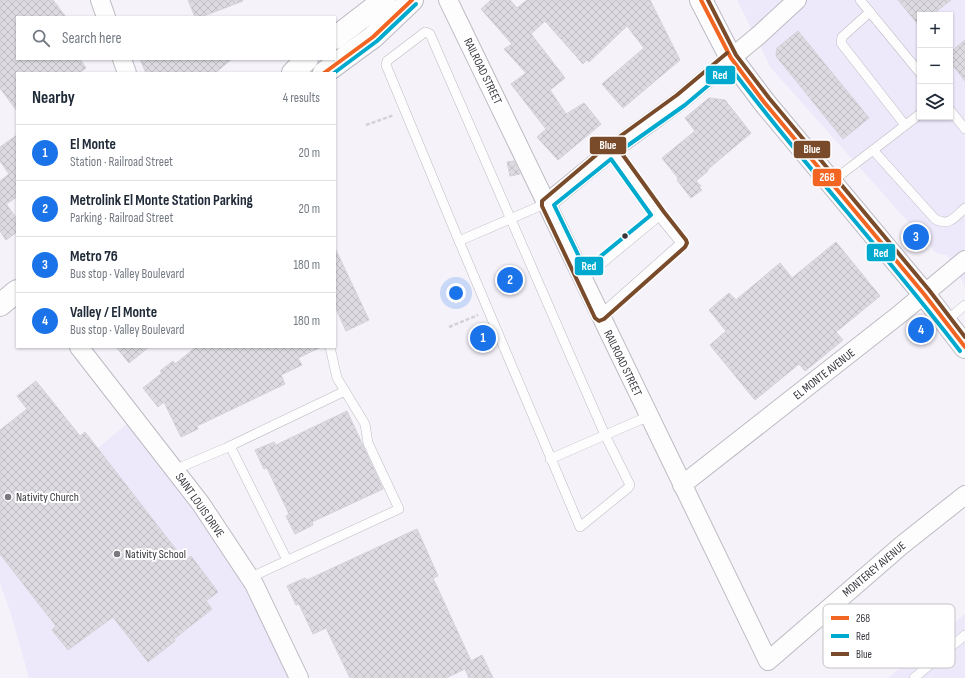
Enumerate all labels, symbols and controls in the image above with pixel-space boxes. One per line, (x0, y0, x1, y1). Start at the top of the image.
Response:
map controls (917, 12, 953, 120)
button: + (917, 12, 953, 48)
search box (16, 16, 336, 60)
icon: search (30, 27, 52, 49)
text: Search here (62, 29, 122, 48)
street label: RAILROAD STREET (460, 36, 505, 107)
button: − (917, 48, 953, 84)
line badge: Red (705, 65, 736, 85)
text: Red (713, 69, 728, 82)
button: layers (917, 84, 953, 120)
text: Nearby (32, 88, 75, 108)
text: 4 results (283, 90, 320, 106)
text: El Monte (70, 135, 116, 154)
line badge: Blue (589, 136, 627, 155)
text: Blue (600, 139, 617, 152)
line badge: Blue (793, 140, 831, 159)
text: Blue (804, 143, 821, 156)
text: 1 (42, 145, 48, 161)
text: 20 m (298, 145, 320, 161)
text: Station · Railroad Street (70, 154, 173, 170)
line badge: 268 (812, 168, 842, 187)
text: 268 (819, 171, 835, 184)
text: Metrolink El Monte Station Parking (70, 191, 253, 210)
text: 2 (42, 201, 48, 217)
text: 20 m (298, 201, 320, 217)
text: Parking · Railroad Street (70, 210, 173, 226)
pin: 3 (903, 222, 929, 252)
unlabelled marker (620, 231, 630, 241)
line badge: Red (866, 243, 896, 262)
text: Metro 76 (70, 247, 118, 266)
text: Red (874, 247, 889, 260)
line badge: Red (574, 256, 604, 276)
text: 3 (42, 257, 48, 273)
text: 180 m (294, 257, 320, 273)
text: Red (582, 260, 597, 273)
pin: 2 (497, 265, 523, 295)
text: Bus stop · Valley Boulevard (70, 266, 184, 282)
your location (446, 283, 466, 303)
text: Valley / El Monte (70, 303, 157, 322)
text: 4 (42, 313, 48, 329)
text: 180 m (294, 313, 320, 329)
pin: 4 (908, 315, 934, 345)
text: Bus stop · Valley Boulevard (70, 322, 184, 338)
pin: 1 (470, 323, 496, 353)
street label: RAILROAD STREET (600, 328, 645, 399)
street label: EL MONTE AVENUE (790, 346, 858, 403)
street label: SAINT LOUIS DRIVE (172, 470, 227, 541)
place label: Nativity Church (16, 490, 79, 505)
marker: Nativity Church (3, 492, 13, 502)
street label: MONTEREY AVENUE (839, 538, 909, 600)
place label: Nativity School (125, 547, 186, 562)
marker: Nativity School (112, 549, 122, 559)
legend (823, 604, 955, 668)
text: 268 (856, 612, 870, 625)
text: Red (856, 630, 870, 643)
text: Blue (856, 648, 872, 661)

